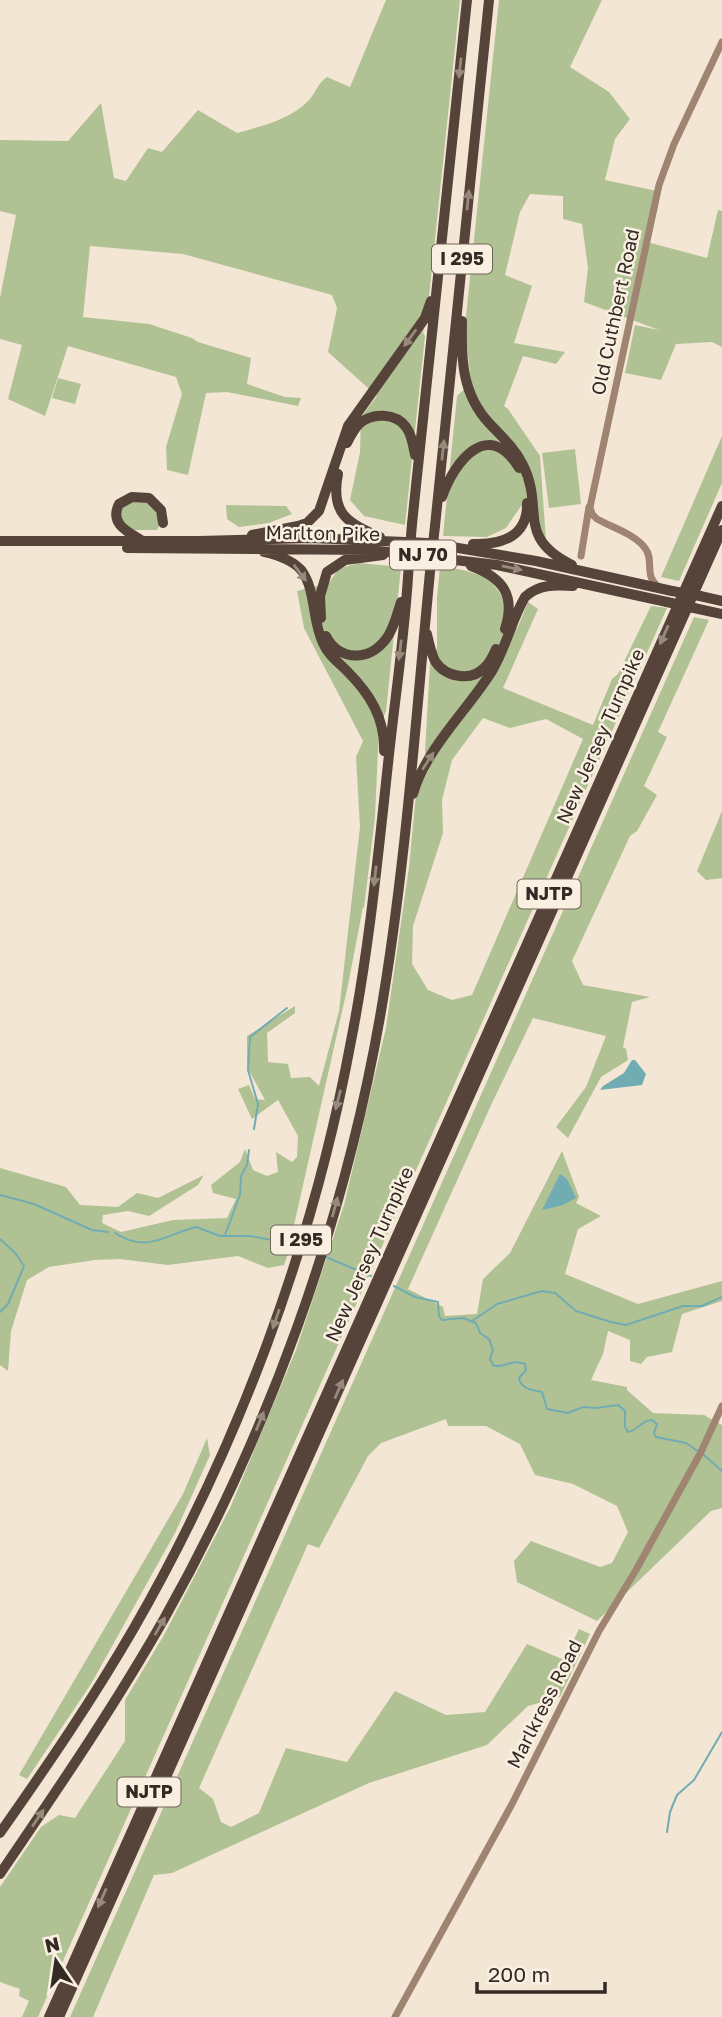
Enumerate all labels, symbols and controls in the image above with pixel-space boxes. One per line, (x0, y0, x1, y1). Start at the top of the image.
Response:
one-way arrow (454, 57, 465, 79)
one-way arrow (463, 188, 474, 210)
street label: Old Cuthbert Road (586, 227, 643, 397)
road number: I 295 (432, 244, 492, 274)
one-way arrow (403, 329, 417, 348)
one-way arrow (437, 439, 448, 461)
street label: Marlton Pike (266, 520, 380, 545)
road number: NJ 70 (390, 540, 456, 570)
one-way arrow (501, 562, 523, 573)
one-way arrow (293, 563, 307, 582)
one-way arrow (658, 625, 670, 645)
one-way arrow (395, 639, 406, 661)
street label: New Jersey Turnpike (551, 645, 649, 827)
one-way arrow (421, 752, 435, 770)
one-way arrow (369, 865, 380, 887)
road number: NJTP (518, 880, 580, 908)
one-way arrow (332, 1089, 343, 1111)
street label: New Jersey Turnpike (320, 1163, 418, 1345)
one-way arrow (330, 1196, 340, 1217)
road number: I 295 (271, 1226, 331, 1254)
one-way arrow (270, 1308, 281, 1329)
one-way arrow (334, 1378, 345, 1399)
one-way arrow (254, 1410, 265, 1431)
one-way arrow (154, 1616, 166, 1635)
street label: Marlkress Road (501, 1636, 586, 1772)
road number: NJTP (118, 1778, 180, 1806)
one-way arrow (32, 1808, 45, 1828)
one-way arrow (96, 1888, 107, 1908)
north arrow (21, 1926, 91, 1996)
text: N (42, 1931, 62, 1957)
scale bar (477, 1951, 605, 1995)
text: 200 m (488, 1961, 550, 1987)

